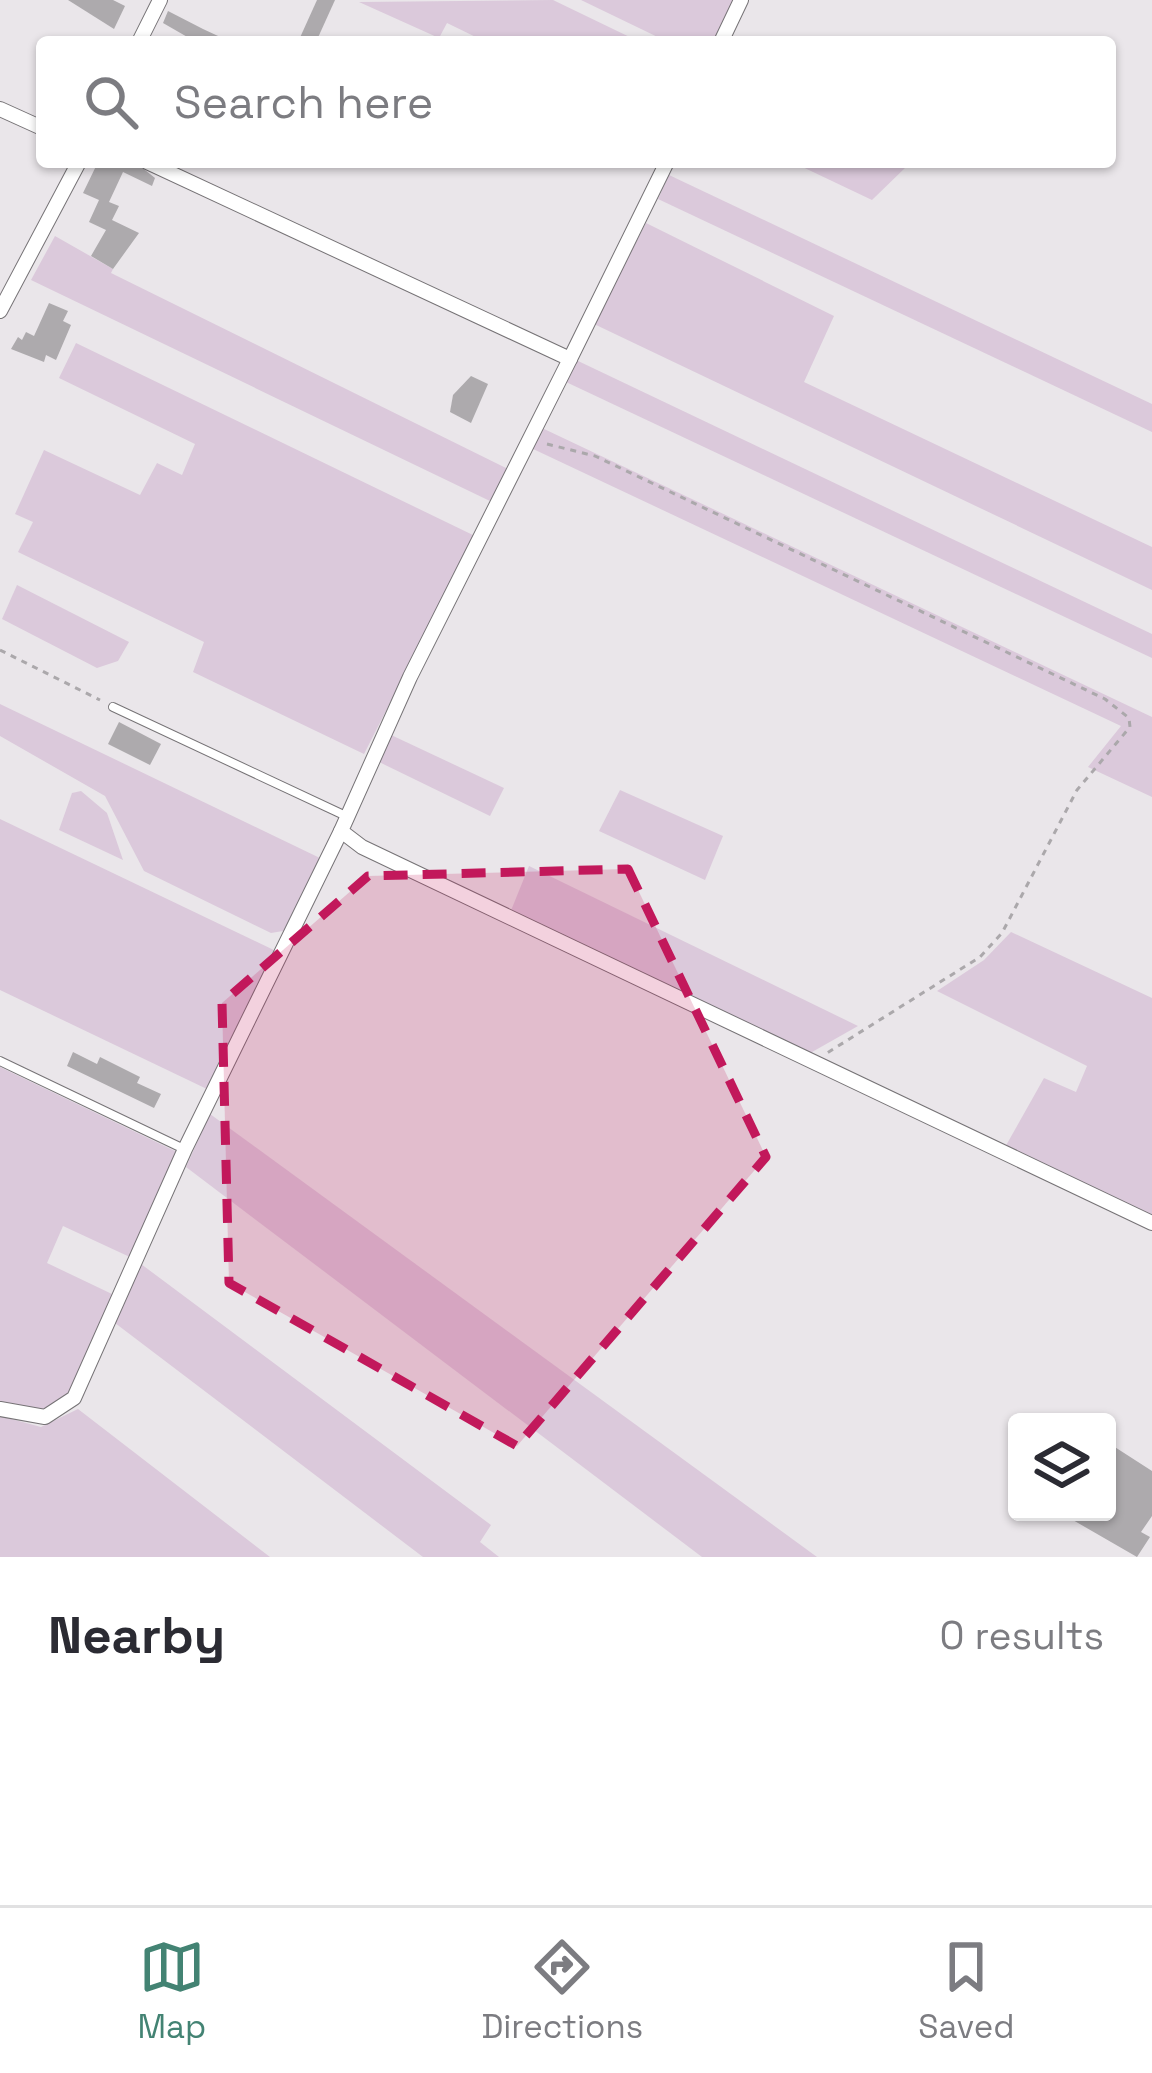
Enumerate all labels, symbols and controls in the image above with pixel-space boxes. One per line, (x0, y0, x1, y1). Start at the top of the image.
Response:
search box (36, 36, 1116, 168)
icon: search (78, 69, 144, 135)
text: Search here (174, 74, 433, 131)
map controls (1008, 1413, 1116, 1521)
button: layers (1008, 1413, 1116, 1521)
text: Nearby (48, 1603, 225, 1668)
text: 0 results (939, 1611, 1104, 1660)
tab: Map (138, 1934, 206, 2048)
tab: Directions (481, 1934, 643, 2048)
tab: Saved (918, 1934, 1014, 2048)

